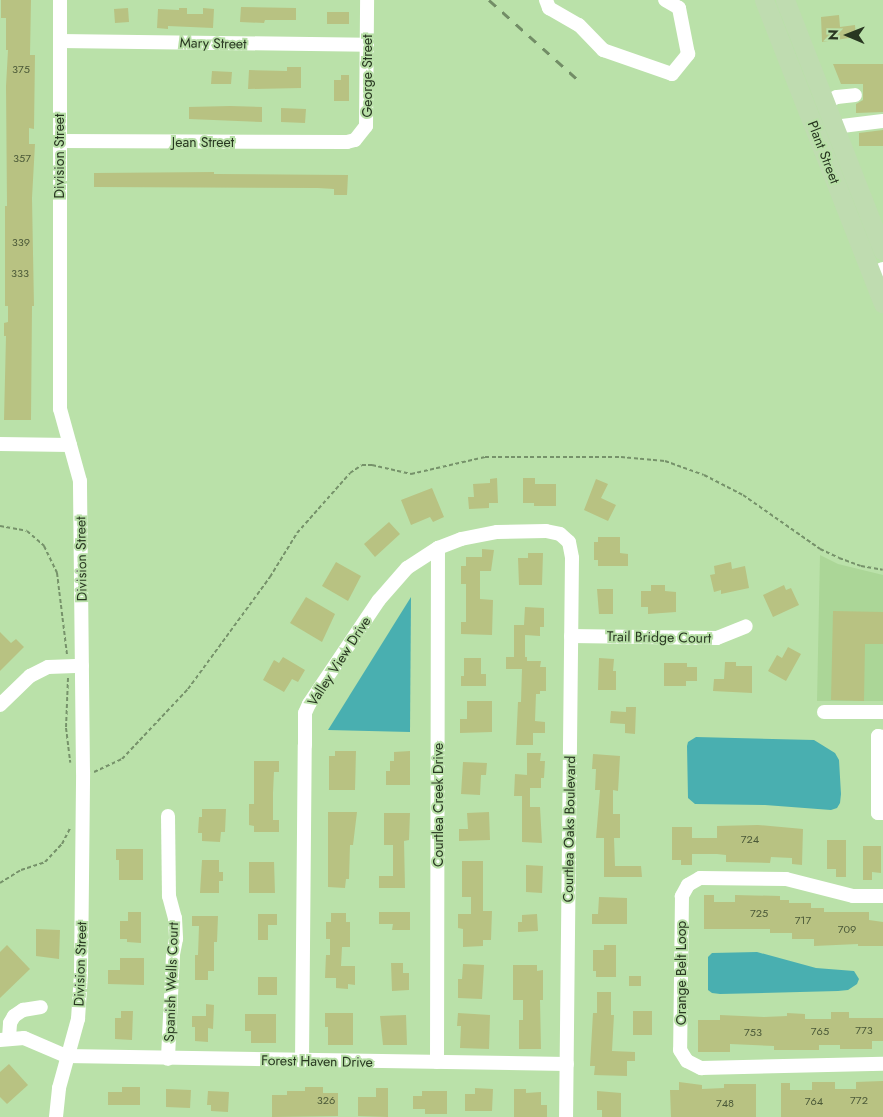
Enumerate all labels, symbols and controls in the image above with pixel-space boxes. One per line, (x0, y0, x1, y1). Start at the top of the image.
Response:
north arrow (823, 10, 873, 60)
text: N (823, 29, 843, 40)
street label: Mary Street (179, 34, 247, 52)
street label: George Street (359, 34, 375, 118)
house number: 375 (12, 62, 30, 76)
street label: Division Street (51, 114, 67, 198)
street label: Plant Street (804, 118, 844, 186)
street label: Jean Street (172, 134, 234, 150)
house number: 357 (13, 151, 31, 165)
house number: 339 (12, 235, 30, 249)
house number: 333 (11, 266, 29, 280)
street label: Division Street (72, 516, 90, 602)
street label: Valley View Drive (304, 613, 374, 709)
street label: Trail Bridge Court (607, 628, 711, 646)
street label: Courtlea Creek Drive (430, 743, 446, 867)
street label: Courtlea Oaks Boulevard (559, 756, 579, 902)
house number: 724 (741, 832, 759, 846)
house number: 725 (750, 906, 768, 920)
house number: 717 (795, 913, 811, 927)
street label: Division Street (70, 921, 90, 1007)
street label: Orange Belt Loop (673, 921, 689, 1025)
street label: Spanish Wells Court (161, 922, 181, 1042)
house number: 709 (838, 922, 856, 936)
house number: 773 (855, 1023, 873, 1037)
house number: 765 (811, 1024, 829, 1038)
house number: 753 (744, 1025, 762, 1039)
street label: Forest Haven Drive (261, 1052, 373, 1070)
house number: 326 (317, 1093, 335, 1107)
house number: 772 (850, 1093, 868, 1107)
house number: 764 (805, 1094, 823, 1108)
house number: 748 (716, 1096, 734, 1110)

